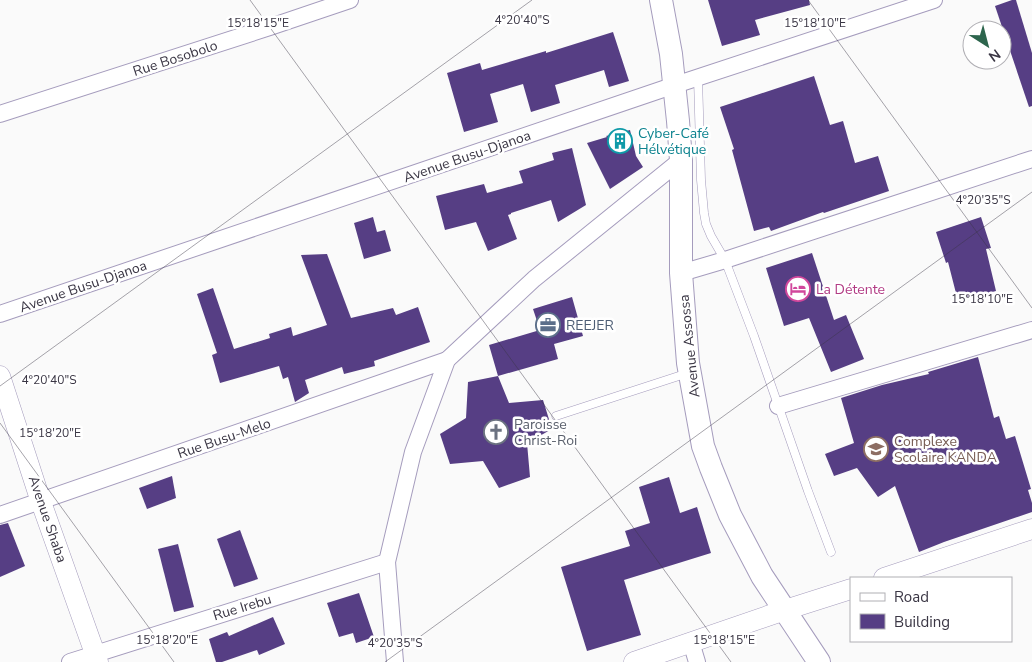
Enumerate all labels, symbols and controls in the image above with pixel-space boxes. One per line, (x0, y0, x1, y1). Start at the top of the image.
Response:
text: 4°20'40"S (494, 12, 550, 28)
text: 15°18'15"E (227, 15, 289, 31)
text: 15°18'10"E (784, 15, 846, 31)
north arrow (962, 20, 1012, 70)
street label: Rue Bosobolo (130, 36, 220, 81)
text: N (985, 44, 1004, 66)
place label: Cyber-Café Hélvétique (638, 124, 709, 159)
street label: Avenue Busu-Djanoa (401, 126, 533, 187)
building icon: Cyber-Café Hélvétique (607, 128, 633, 154)
text: 4°20'35"S (955, 192, 1011, 208)
street label: Avenue Busu-Djanoa (17, 256, 149, 317)
hotel icon: La Détente (785, 276, 811, 302)
place label: La Détente (816, 280, 885, 299)
text: 15°18'10"E (951, 291, 1013, 307)
street label: Avenue Assossa (675, 293, 704, 398)
office icon: REEJER (535, 312, 561, 338)
place label: REEJER (566, 316, 614, 335)
text: 4°20'40"S (21, 372, 77, 388)
street label: Rue Busu-Melo (175, 414, 273, 463)
place label: Paroisse Christ-Roi (514, 415, 577, 450)
church icon: Paroisse Christ-Roi (483, 419, 509, 445)
text: 15°18'20"E (19, 425, 81, 441)
place label: Complexe Scolaire KANDA (894, 432, 997, 467)
school or university icon: Complexe Scolaire KANDA (863, 436, 889, 462)
street label: Avenue Shaba (24, 473, 71, 565)
legend (850, 577, 1012, 642)
text: Road (894, 587, 929, 607)
street label: Rue Irebu (211, 590, 274, 625)
text: Building (894, 612, 950, 632)
text: 15°18'20"E (136, 632, 198, 648)
text: 15°18'15"E (693, 632, 755, 648)
text: 4°20'35"S (367, 635, 423, 651)

